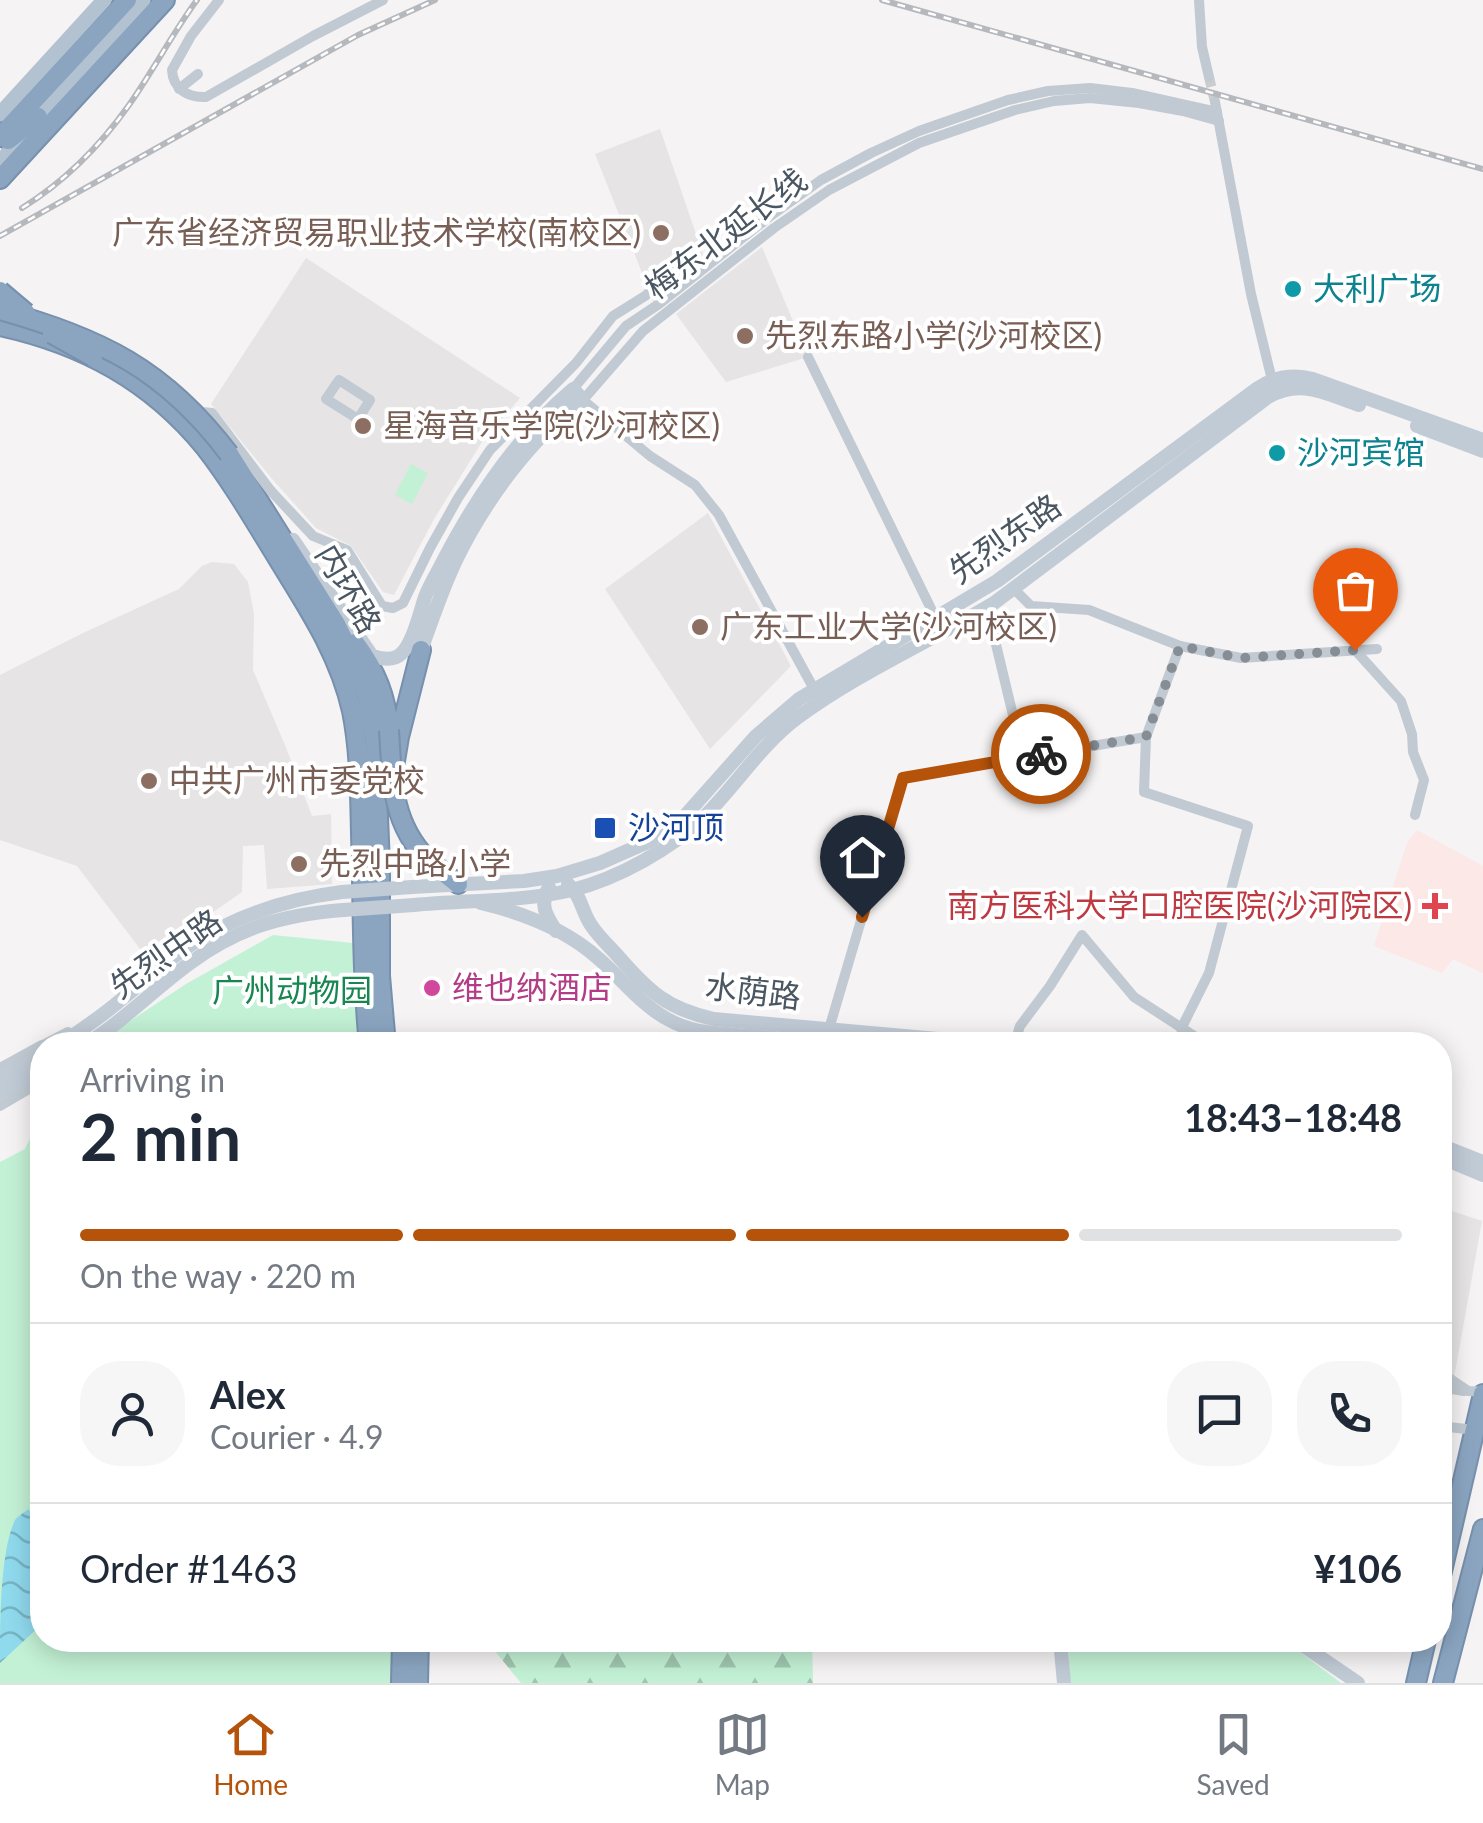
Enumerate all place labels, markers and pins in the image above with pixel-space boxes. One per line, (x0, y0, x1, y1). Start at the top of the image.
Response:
place label: 广东省经济贸易职业技术学校(南校区) (112, 212, 641, 251)
marker: 广东省经济贸易职业技术学校(南校区) (650, 222, 672, 244)
place label: 大利广场 (1313, 268, 1441, 307)
marker: 大利广场 (1282, 278, 1304, 300)
place label: 先烈东路小学(沙河校区) (765, 315, 1102, 354)
marker: 先烈东路小学(沙河校区) (734, 325, 756, 347)
place label: 星海音乐学院(沙河校区) (383, 405, 720, 444)
marker: 星海音乐学院(沙河校区) (352, 415, 374, 437)
place label: 沙河宾馆 (1297, 432, 1425, 471)
marker: 沙河宾馆 (1266, 442, 1288, 464)
pin (1313, 548, 1398, 651)
place label: 广东工业大学(沙河校区) (720, 606, 1057, 645)
marker: 广东工业大学(沙河校区) (689, 616, 711, 638)
place label: 中共广州市委党校 (169, 760, 425, 799)
marker: 中共广州市委党校 (138, 770, 160, 792)
place label: 沙河顶 (628, 807, 724, 846)
marker: 沙河顶 (592, 815, 618, 841)
pin (820, 815, 905, 918)
place label: 先烈中路小学 (319, 843, 511, 882)
marker: 先烈中路小学 (288, 853, 310, 875)
place label: 南方医科大学口腔医院(沙河院区) (947, 885, 1412, 924)
marker: 南方医科大学口腔医院(沙河院区) (1422, 893, 1448, 919)
place label: 维也纳酒店 (452, 967, 612, 1006)
marker: 维也纳酒店 (421, 977, 443, 999)

